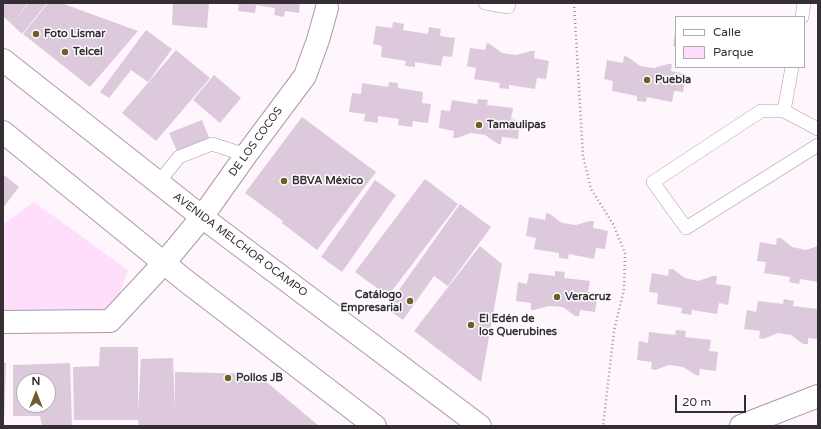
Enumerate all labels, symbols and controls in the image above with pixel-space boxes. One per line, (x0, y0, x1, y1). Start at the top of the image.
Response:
legend (675, 16, 805, 68)
text: Calle (713, 25, 741, 39)
place label: Foto Lismar (44, 27, 105, 41)
marker: Foto Lismar (31, 29, 41, 39)
place label: Telcel (73, 45, 103, 59)
text: Parque (713, 45, 754, 59)
marker: Telcel (60, 47, 70, 57)
place label: Puebla (655, 73, 691, 87)
marker: Puebla (642, 75, 652, 85)
street label: DE LOS COCOS (226, 105, 286, 179)
place label: Tamaulipas (487, 118, 546, 132)
marker: Tamaulipas (474, 120, 484, 130)
place label: BBVA México (292, 174, 363, 188)
marker: BBVA México (279, 176, 289, 186)
street label: AVENIDA MELCHOR OCAMPO (170, 190, 310, 300)
place label: Catálogo Empresarial (340, 288, 402, 314)
place label: Veracruz (565, 290, 611, 304)
marker: Veracruz (552, 292, 562, 302)
marker: Catálogo Empresarial (405, 296, 415, 306)
place label: El Edén de los Querubines (479, 312, 557, 338)
marker: El Edén de los Querubines (466, 320, 476, 330)
place label: Pollos JB (236, 371, 283, 385)
north arrow (16, 373, 56, 413)
marker: Pollos JB (223, 373, 233, 383)
text: N (32, 375, 40, 388)
scale bar (677, 387, 748, 413)
text: 20 m (682, 395, 711, 409)

